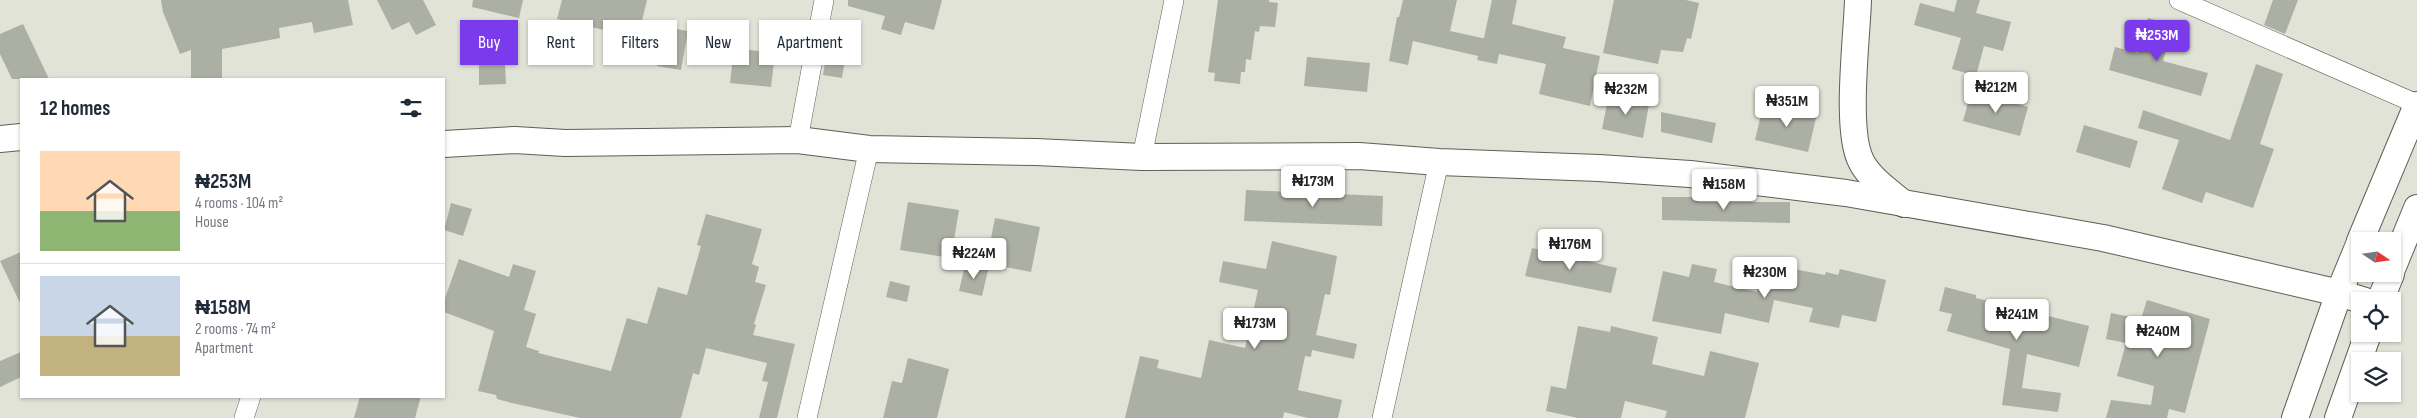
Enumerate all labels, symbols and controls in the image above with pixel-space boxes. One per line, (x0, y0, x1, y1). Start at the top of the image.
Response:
chip: Buy (460, 20, 518, 65)
chip: Rent (528, 20, 593, 65)
chip: Filters (603, 20, 677, 65)
chip: New (687, 20, 749, 65)
chip: Apartment (759, 20, 861, 65)
pin: ₦253M (2122, 20, 2192, 62)
text: ₦253M (2136, 26, 2178, 45)
pin: ₦212M (1961, 72, 2031, 114)
pin: ₦232M (1591, 74, 1661, 116)
text: ₦212M (1975, 78, 2017, 97)
text: ₦232M (1605, 80, 1647, 99)
pin: ₦351M (1752, 86, 1822, 128)
text: ₦351M (1766, 92, 1808, 111)
icon: filters (397, 94, 425, 122)
text: 12 homes (40, 96, 110, 121)
pin: ₦173M (1278, 166, 1348, 208)
pin: ₦158M (1689, 168, 1759, 211)
text: ₦253M (195, 169, 251, 194)
icon: home (80, 171, 140, 231)
text: ₦173M (1292, 172, 1334, 191)
text: ₦158M (1703, 175, 1745, 194)
text: 4 rooms · 104 m² (195, 194, 283, 213)
text: House (195, 213, 229, 232)
pin: ₦176M (1535, 228, 1605, 271)
north arrow (2351, 232, 2401, 282)
map controls (2351, 232, 2401, 402)
text: ₦176M (1549, 235, 1591, 254)
pin: ₦224M (939, 238, 1009, 280)
text: ₦224M (952, 244, 996, 263)
pin: ₦230M (1730, 256, 1800, 299)
text: ₦230M (1743, 263, 1787, 282)
button: locate (2351, 292, 2401, 342)
text: ₦158M (195, 295, 251, 320)
icon: home (80, 296, 140, 356)
pin: ₦241M (1982, 298, 2052, 341)
text: ₦241M (1996, 305, 2038, 324)
pin: ₦173M (1220, 308, 1290, 350)
text: ₦173M (1234, 314, 1276, 333)
pin: ₦240M (2123, 316, 2193, 358)
text: 2 rooms · 74 m² (195, 320, 276, 339)
text: ₦240M (2136, 322, 2180, 341)
text: Apartment (195, 339, 253, 358)
button: layers (2351, 352, 2401, 402)

